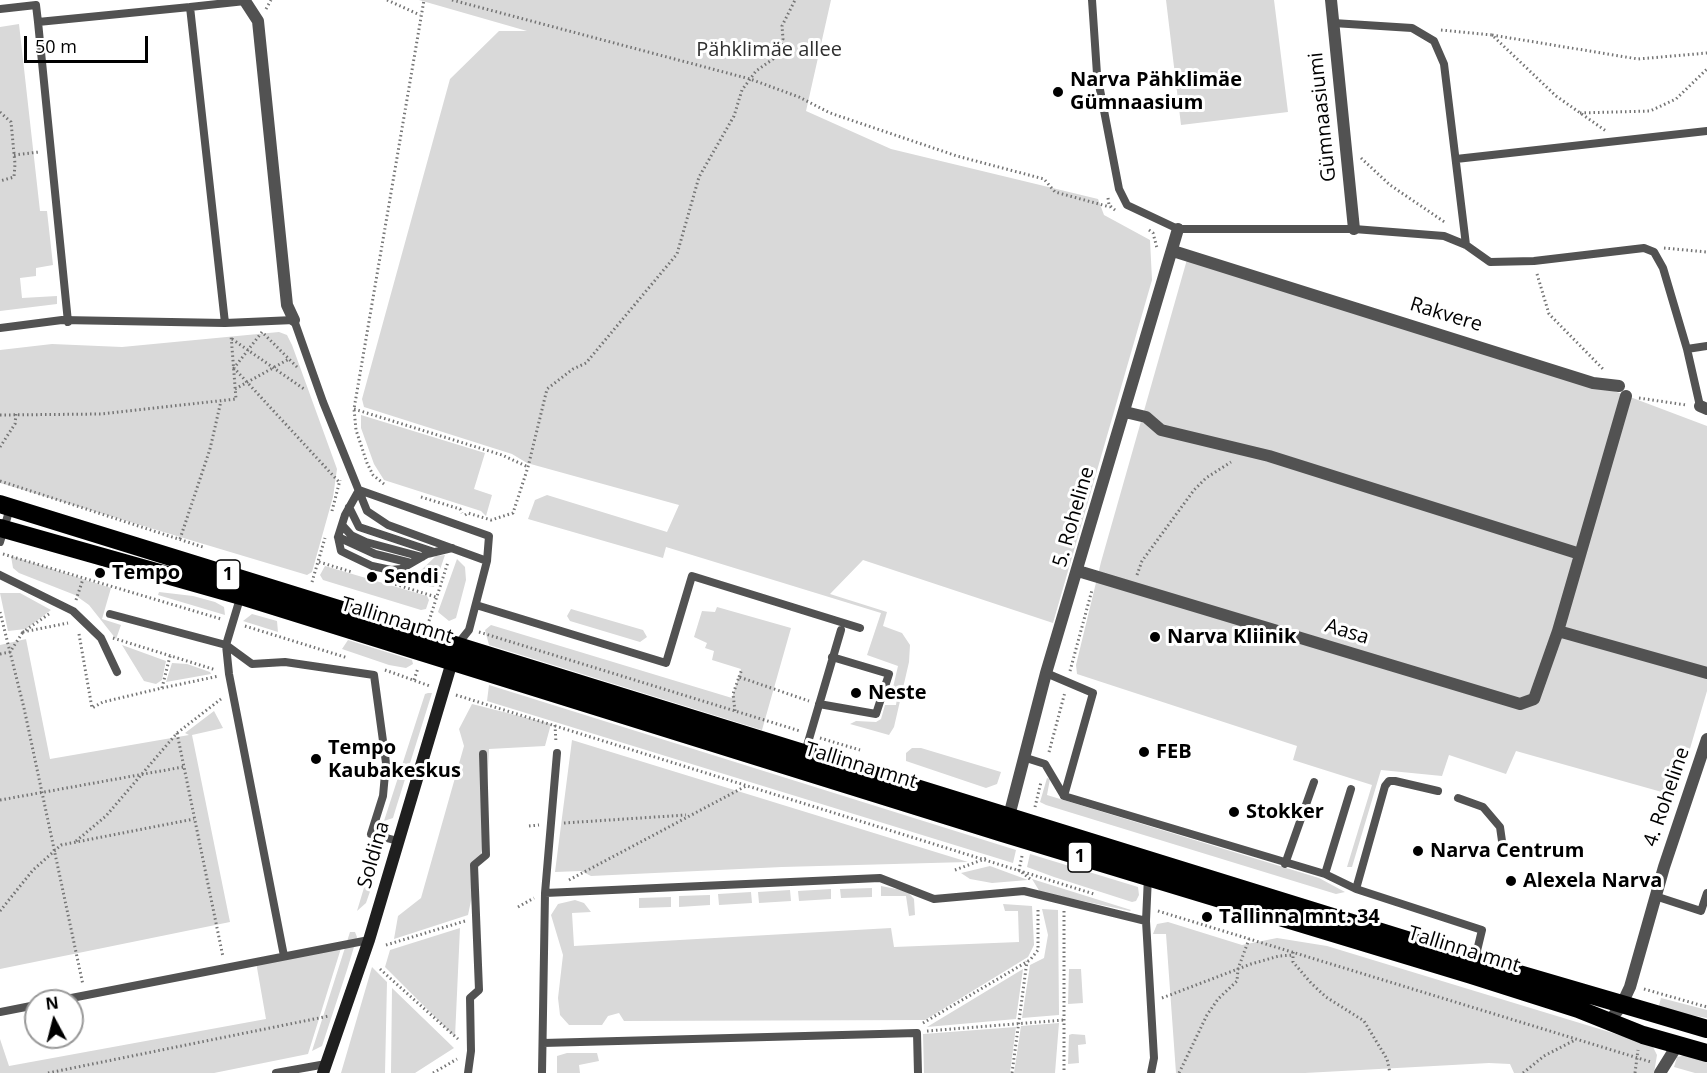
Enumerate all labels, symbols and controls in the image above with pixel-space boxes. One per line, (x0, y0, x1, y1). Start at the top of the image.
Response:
scale bar (27, 24, 152, 62)
text: 50 m (35, 34, 77, 58)
park label: Pähklimäe allee (696, 38, 842, 62)
street label: Gümnaasiumi (1304, 51, 1342, 183)
place label: Narva Pähklimäe Gümnaasium (1070, 68, 1242, 115)
marker: Narva Pähklimäe Gümnaasium (1051, 85, 1065, 99)
street label: Rakvere (1407, 293, 1485, 337)
street label: 5. Roheline (1048, 464, 1100, 570)
road number: 1 (216, 560, 240, 590)
place label: Tempo (112, 561, 180, 585)
place label: Sendi (384, 565, 439, 589)
marker: Tempo (93, 566, 107, 580)
marker: Sendi (365, 570, 379, 584)
street label: Tallinna mnt (338, 593, 456, 649)
street label: Aasa (1322, 614, 1372, 650)
place label: Narva Kliinik (1167, 625, 1296, 649)
marker: Narva Kliinik (1148, 630, 1162, 644)
place label: Neste (868, 681, 927, 705)
marker: Neste (849, 686, 863, 700)
place label: Tempo Kaubakeskus (328, 736, 461, 783)
street label: Tallinna mnt (802, 738, 920, 794)
place label: FEB (1156, 740, 1192, 764)
street label: 4. Roheline (1639, 744, 1695, 850)
marker: FEB (1137, 745, 1151, 759)
marker: Tempo Kaubakeskus (309, 752, 323, 766)
place label: Stokker (1246, 800, 1324, 824)
marker: Stokker (1227, 805, 1241, 819)
street label: Soldina (353, 819, 395, 891)
place label: Narva Centrum (1430, 839, 1584, 863)
road number: 1 (1068, 842, 1092, 872)
marker: Narva Centrum (1411, 844, 1425, 858)
place label: Alexela Narva (1523, 869, 1662, 893)
marker: Alexela Narva (1504, 874, 1518, 888)
place label: Tallinna mnt. 34 (1219, 905, 1380, 929)
marker: Tallinna mnt. 34 (1200, 910, 1214, 924)
street label: Tallinna mnt (1405, 922, 1523, 978)
north arrow (24, 989, 84, 1049)
text: N (44, 991, 60, 1015)

